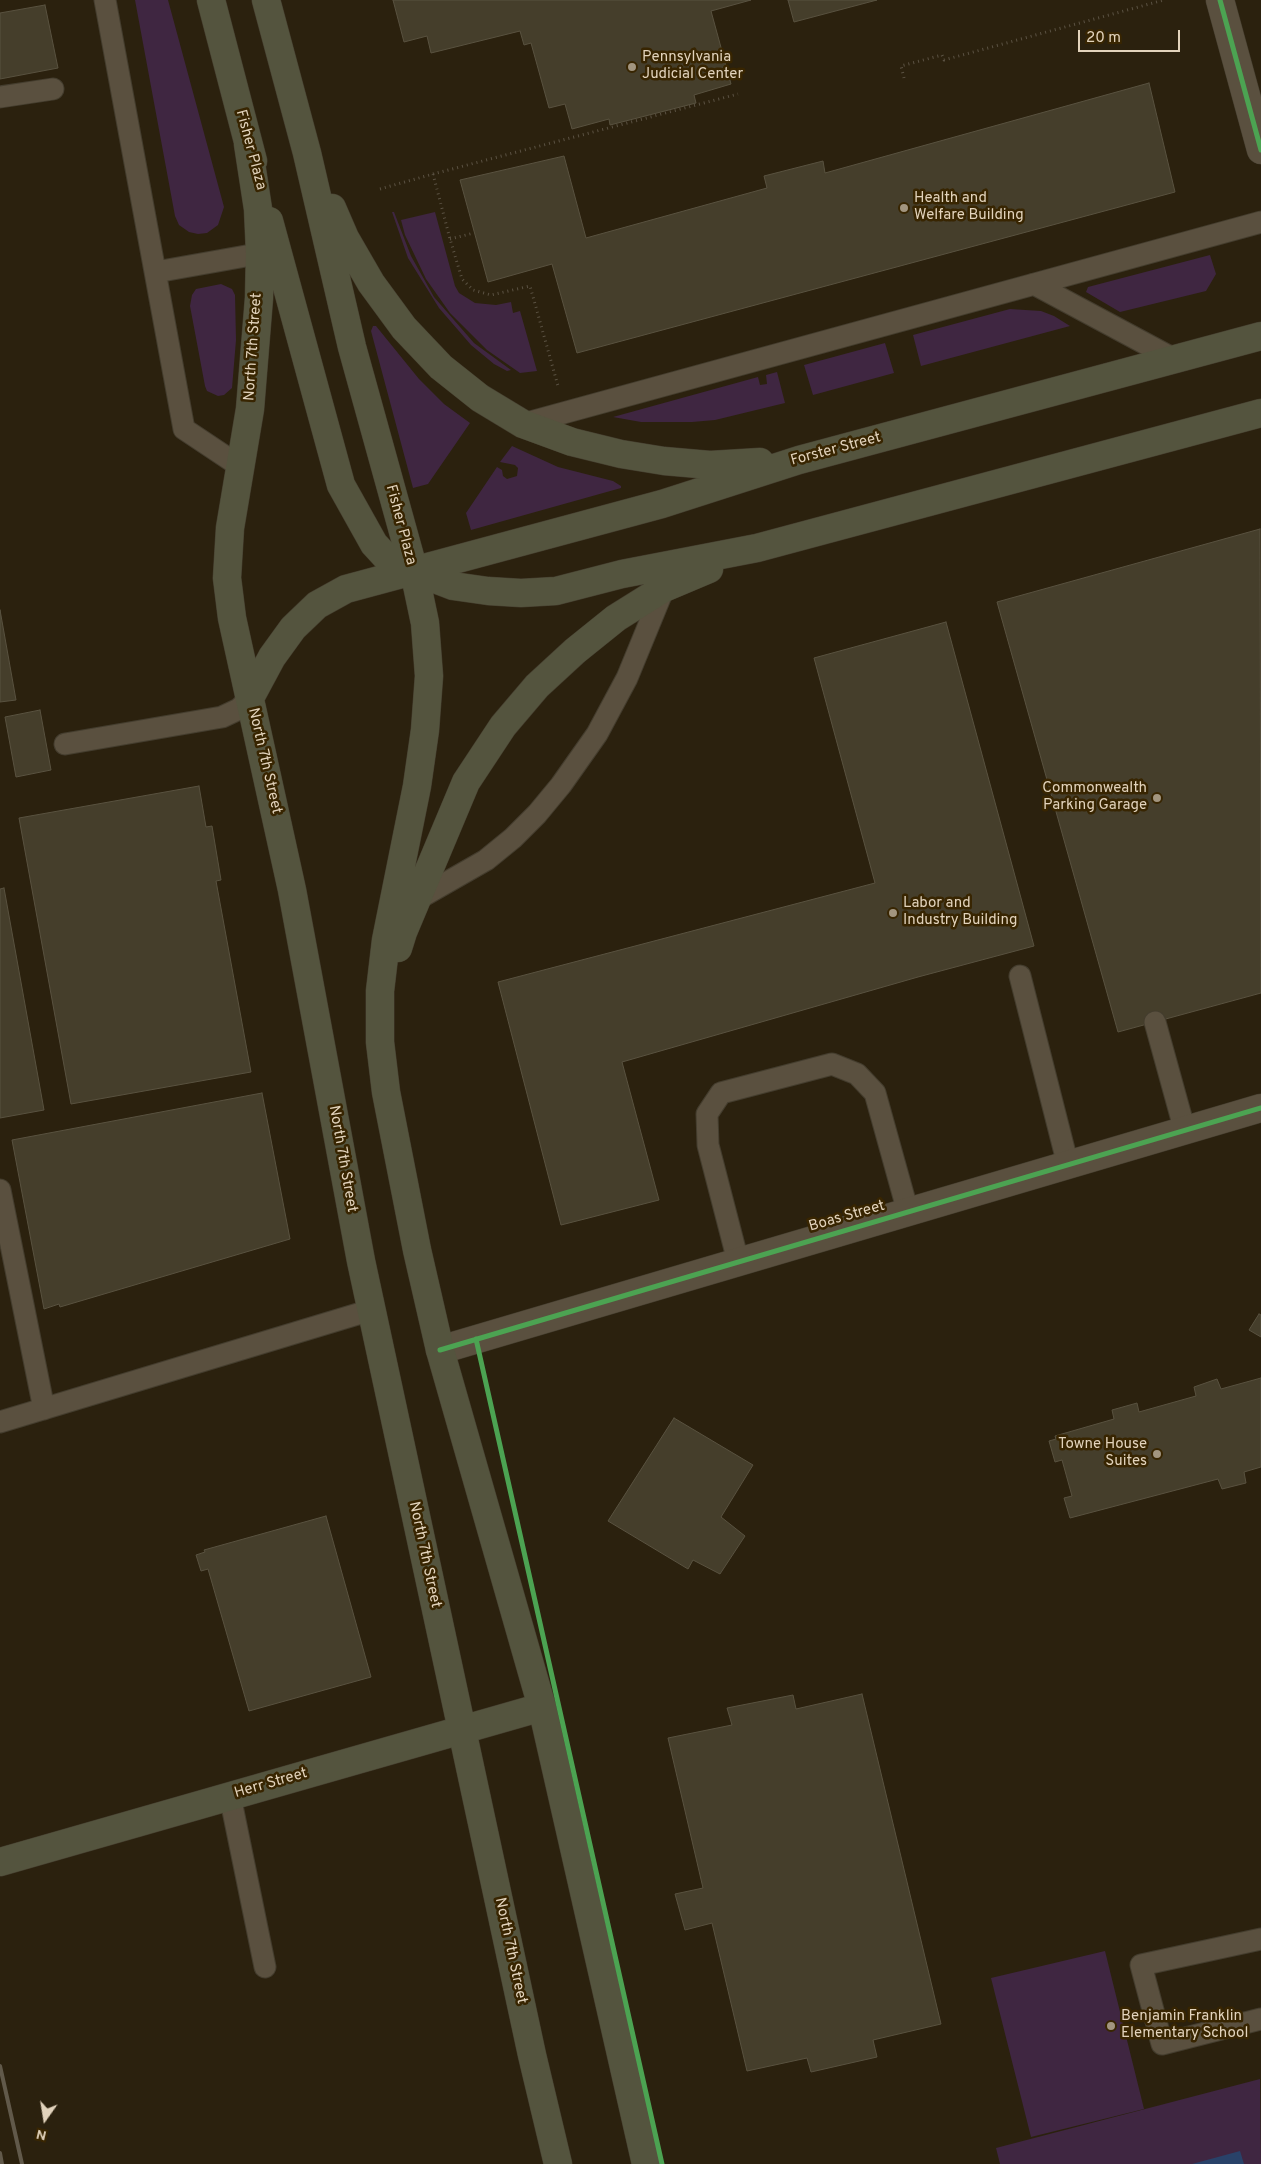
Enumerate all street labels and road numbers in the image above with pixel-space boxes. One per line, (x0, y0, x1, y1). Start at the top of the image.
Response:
street label: Fisher Plaza (231, 108, 269, 192)
street label: North 7th Street (241, 292, 267, 402)
street label: Forster Street (789, 429, 883, 471)
street label: Fisher Plaza (381, 483, 419, 567)
street label: North 7th Street (243, 706, 285, 816)
street label: North 7th Street (324, 1104, 360, 1214)
street label: Boas Street (807, 1198, 887, 1236)
street label: North 7th Street (404, 1500, 444, 1610)
street label: Herr Street (232, 1765, 310, 1803)
street label: North 7th Street (490, 1896, 530, 2006)

